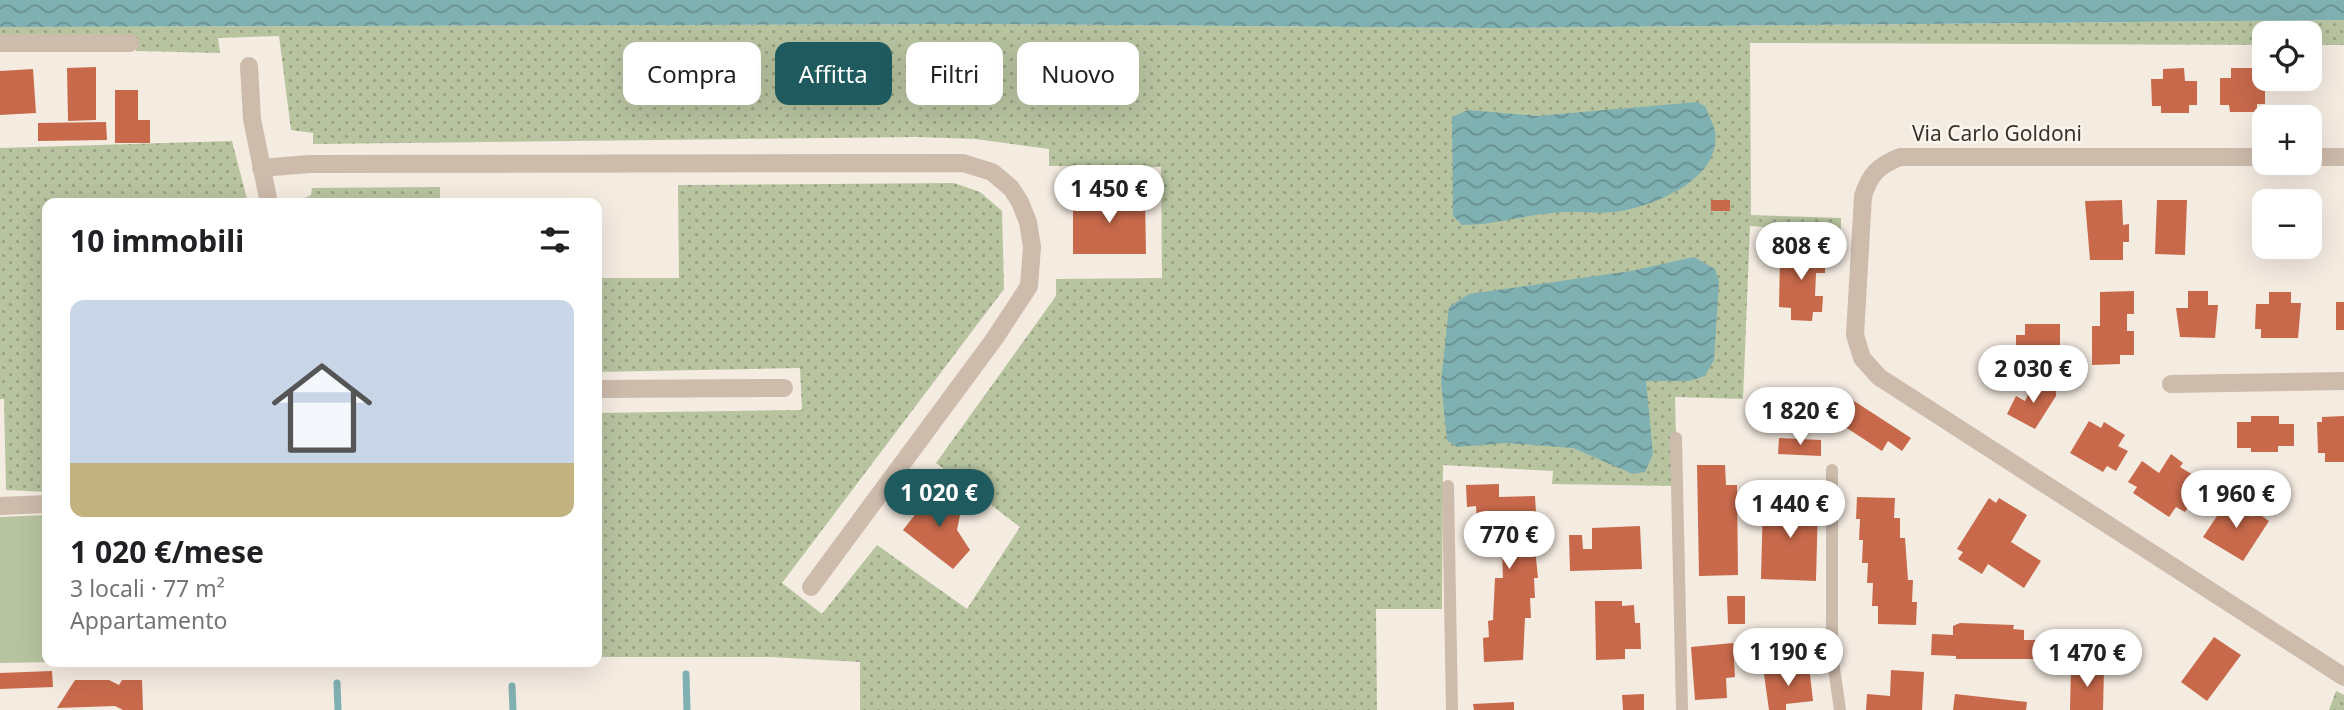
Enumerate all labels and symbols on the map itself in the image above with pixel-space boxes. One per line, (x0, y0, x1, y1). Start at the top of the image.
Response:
street label: Via Carlo Goldoni (1912, 119, 2082, 147)
pin: 1 450 € (1044, 166, 1174, 225)
pin: 808 € (1752, 222, 1850, 282)
pin: 2 030 € (1968, 346, 2098, 405)
pin: 1 820 € (1735, 388, 1865, 447)
pin: 1 020 € (874, 470, 1004, 529)
pin: 1 960 € (2171, 470, 2301, 530)
pin: 1 440 € (1725, 480, 1855, 540)
pin: 770 € (1460, 512, 1558, 571)
pin: 1 190 € (1723, 628, 1853, 688)
pin: 1 470 € (2022, 630, 2152, 689)

